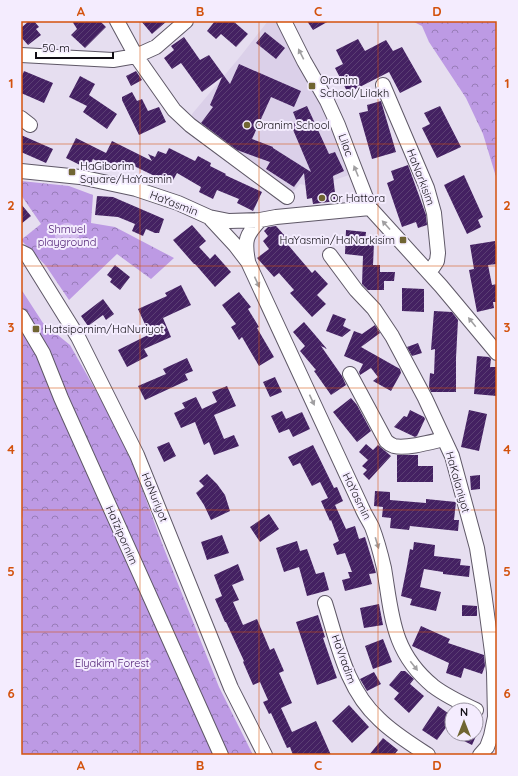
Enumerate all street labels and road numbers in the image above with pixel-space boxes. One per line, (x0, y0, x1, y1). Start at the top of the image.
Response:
street label: Lilac (335, 132, 357, 159)
street label: HaNarkisim (404, 147, 438, 207)
street label: HaYasmin (148, 187, 200, 219)
street label: HaKalaniyot (443, 450, 474, 515)
street label: HaNuriyot (139, 470, 171, 524)
street label: HaYasmin (340, 470, 374, 522)
street label: HaTzipornim (103, 503, 141, 567)
street label: HaVradim (329, 633, 359, 685)

